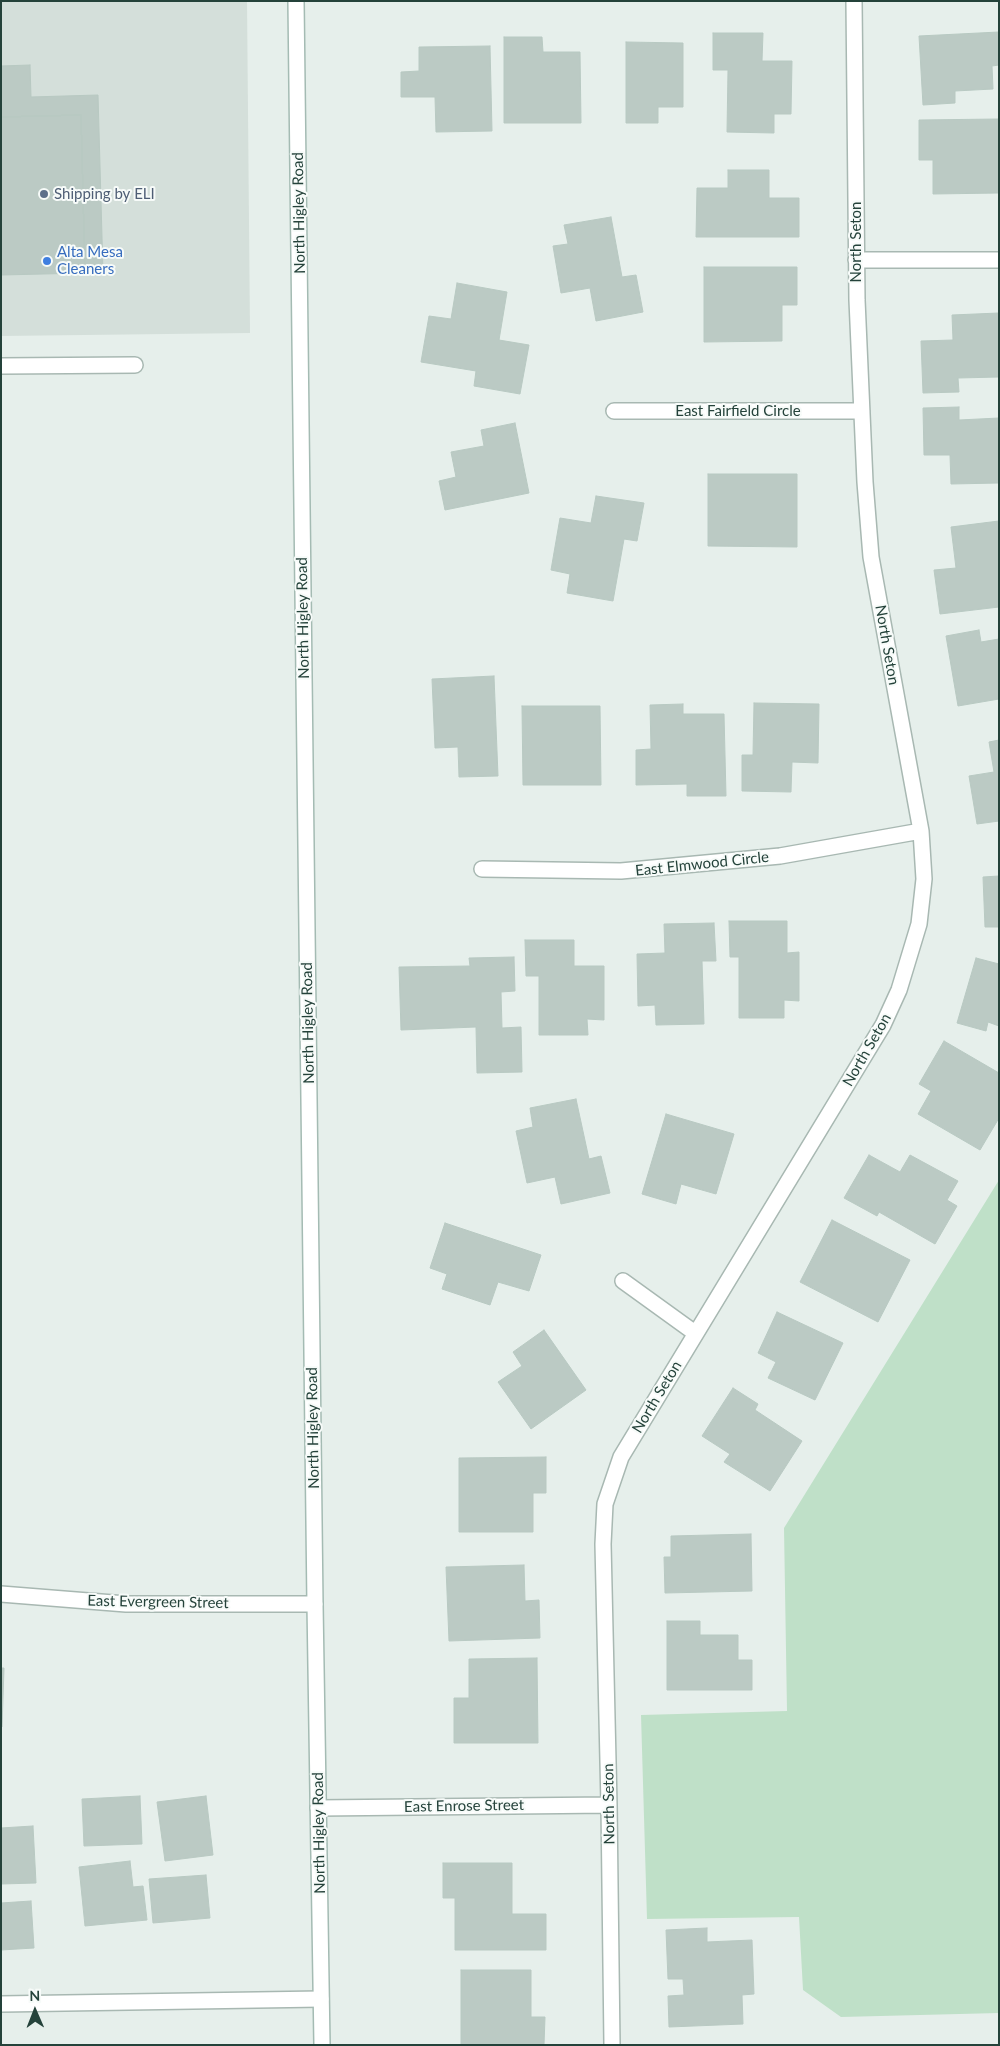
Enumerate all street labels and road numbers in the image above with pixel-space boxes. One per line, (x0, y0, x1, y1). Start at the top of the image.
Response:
street label: North Higley Road (289, 152, 309, 274)
street label: North Seton (847, 202, 865, 282)
street label: East Fairfield Circle (675, 402, 801, 420)
street label: North Higley Road (293, 557, 313, 679)
street label: North Seton (871, 604, 903, 686)
street label: East Elmwood Circle (634, 848, 770, 880)
street label: North Higley Road (298, 962, 318, 1084)
street label: North Seton (839, 1010, 895, 1090)
street label: North Seton (628, 1358, 686, 1436)
street label: North Higley Road (303, 1367, 323, 1489)
street label: East Evergreen Street (87, 1592, 229, 1612)
street label: North Seton (599, 1763, 619, 1845)
street label: North Higley Road (309, 1772, 329, 1894)
street label: East Enrose Street (404, 1796, 524, 1816)

